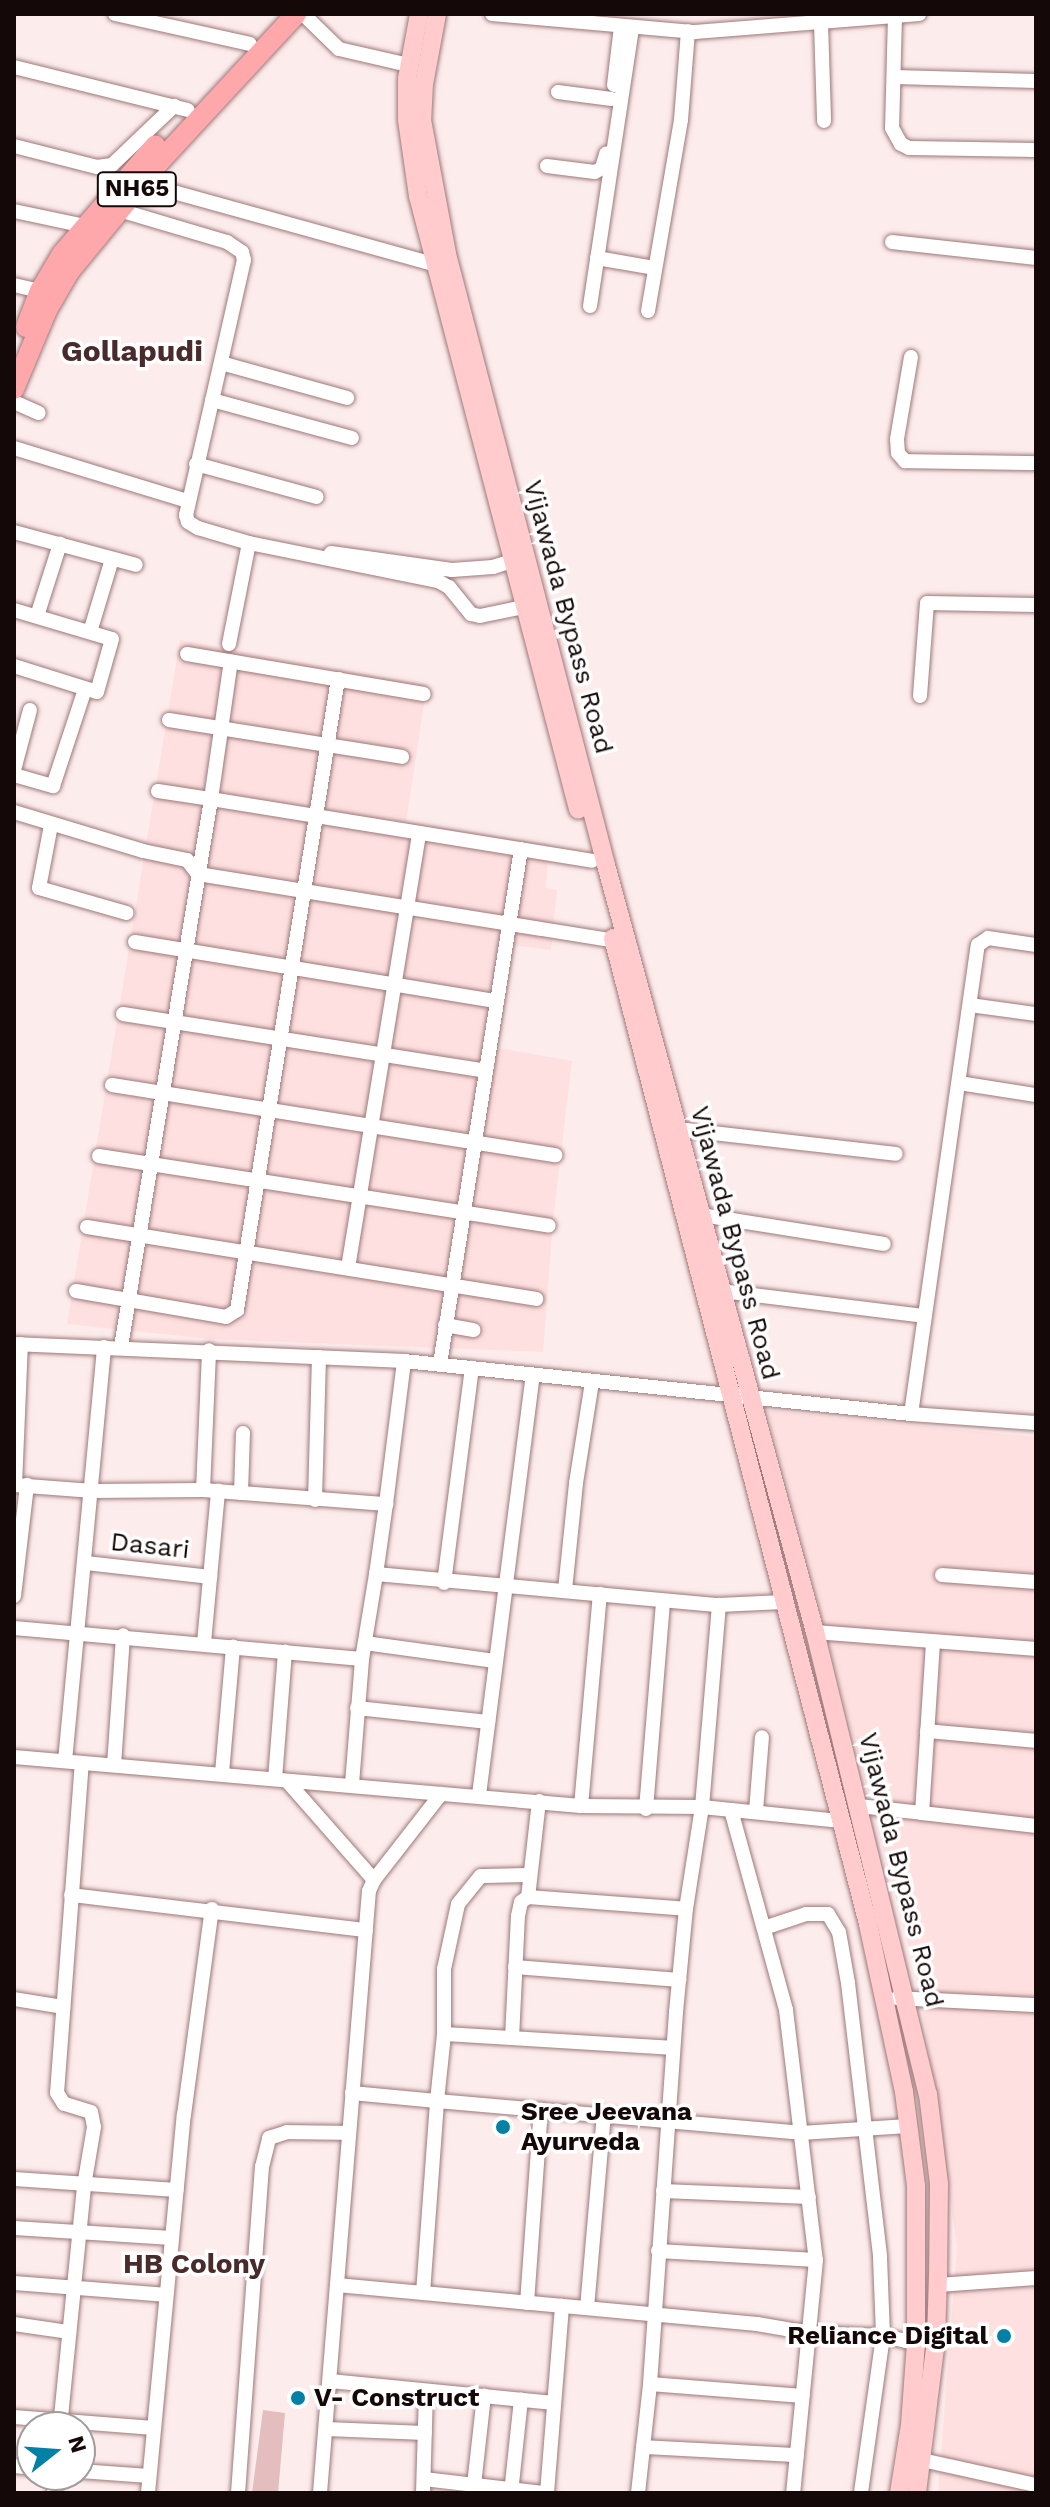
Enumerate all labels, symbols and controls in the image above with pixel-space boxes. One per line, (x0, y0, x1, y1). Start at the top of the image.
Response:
road number: NH65 (95, 169, 179, 209)
district label: Gollapudi (61, 333, 203, 369)
street label: Vijawada Bypass Road (516, 477, 620, 757)
street label: Vijawada Bypass Road (683, 1103, 787, 1383)
street label: Dasari (109, 1526, 191, 1566)
street label: Vijawada Bypass Road (852, 1729, 950, 2011)
place label: Sree Jeevana Ayurveda (521, 2096, 692, 2158)
marker: Sree Jeevana Ayurveda (492, 2116, 514, 2138)
district label: HB Colony (123, 2247, 265, 2281)
place label: Reliance Digital (787, 2320, 988, 2352)
marker: Reliance Digital (995, 2327, 1013, 2345)
place label: V- Construct (314, 2382, 479, 2414)
marker: V- Construct (289, 2389, 307, 2407)
north arrow (16, 2411, 96, 2491)
text: N (63, 2433, 92, 2456)

